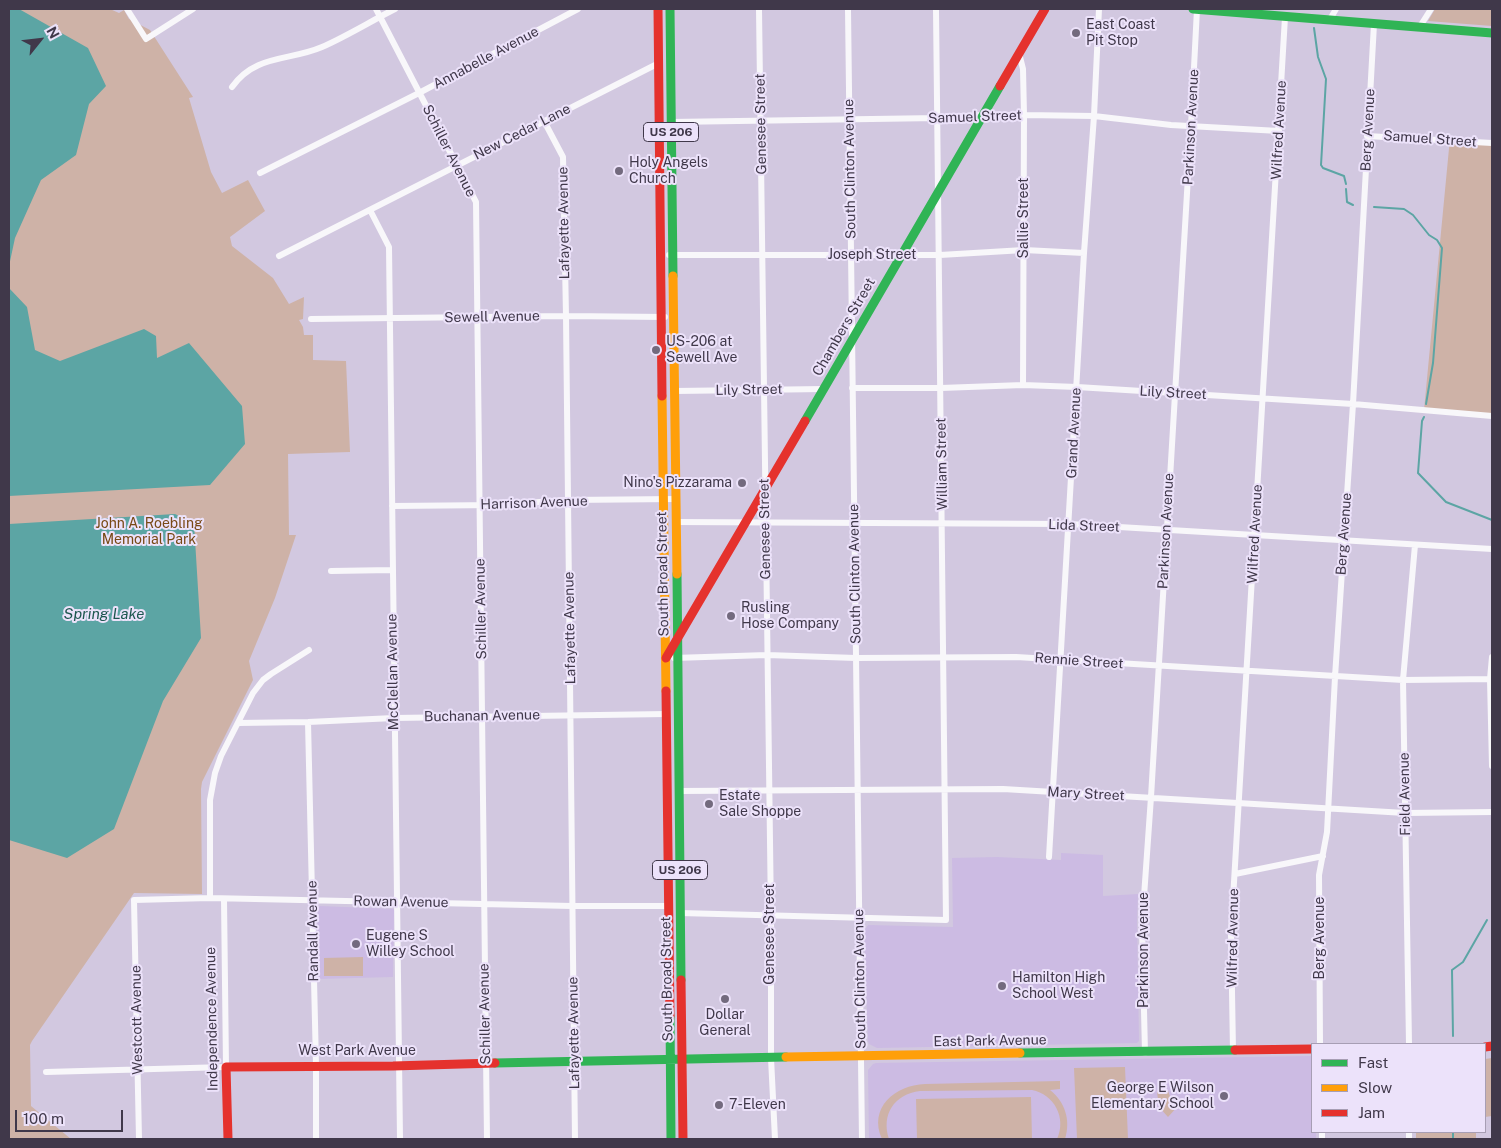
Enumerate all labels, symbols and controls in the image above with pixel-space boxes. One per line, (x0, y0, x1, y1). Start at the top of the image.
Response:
north arrow (15, 15, 65, 65)
place label: East Coast Pit Stop (1086, 17, 1156, 49)
street label: Annabelle Avenue (430, 23, 542, 93)
text: N (43, 24, 63, 41)
marker: East Coast Pit Stop (1070, 27, 1082, 39)
street label: Parkinson Avenue (1180, 69, 1202, 185)
street label: Genesee Street (752, 73, 770, 175)
street label: Wilfred Avenue (1268, 80, 1290, 180)
street label: Berg Avenue (1357, 88, 1379, 172)
street label: South Clinton Avenue (840, 99, 860, 239)
street label: New Cedar Lane (471, 100, 573, 164)
street label: Schiller Avenue (419, 102, 479, 200)
street label: Samuel Street (928, 107, 1022, 127)
road number: US 206 (644, 122, 698, 142)
street label: Samuel Street (1383, 127, 1477, 151)
place label: Holy Angels Church (629, 155, 708, 188)
marker: Holy Angels Church (613, 165, 625, 177)
street label: Lafayette Avenue (555, 166, 573, 280)
street label: Sallie Street (1016, 178, 1032, 258)
street label: Joseph Street (827, 247, 917, 263)
street label: Chambers Street (809, 275, 879, 379)
street label: Sewell Avenue (444, 308, 540, 326)
place label: US-206 at Sewell Ave (666, 334, 738, 367)
marker: US-206 at Sewell Ave (650, 344, 662, 356)
street label: Lily Street (715, 381, 783, 399)
street label: Lily Street (1139, 383, 1207, 403)
street label: Grand Avenue (1063, 387, 1085, 479)
street label: William Street (933, 417, 951, 511)
street label: Parkinson Avenue (1155, 473, 1177, 589)
place label: Nino's Pizzarama (623, 475, 732, 491)
marker: Nino's Pizzarama (736, 477, 748, 489)
street label: Genesee Street (756, 478, 774, 580)
street label: Wilfred Avenue (1244, 484, 1266, 584)
street label: Berg Avenue (1333, 492, 1355, 576)
street label: Harrison Avenue (480, 493, 588, 513)
street label: South Clinton Avenue (845, 504, 865, 644)
street label: South Broad Street (654, 511, 672, 637)
park label: John A. Roebling Memorial Park (95, 516, 203, 548)
street label: Lida Street (1048, 516, 1120, 536)
street label: Schiller Avenue (472, 558, 490, 660)
street label: Lafayette Avenue (561, 571, 579, 685)
place label: Rusling Hose Company (741, 600, 839, 632)
water label: Spring Lake (64, 605, 144, 623)
marker: Rusling Hose Company (725, 610, 737, 622)
street label: McClellan Avenue (384, 613, 402, 731)
street label: Rennie Street (1034, 650, 1124, 672)
street label: Buchanan Avenue (424, 707, 540, 725)
street label: Field Avenue (1396, 752, 1414, 836)
street label: Mary Street (1047, 784, 1125, 804)
place label: Estate Sale Shoppe (719, 788, 801, 820)
marker: Estate Sale Shoppe (703, 798, 715, 810)
road number: US 206 (652, 860, 708, 880)
street label: Randall Avenue (304, 880, 322, 982)
street label: Genesee Street (762, 883, 778, 985)
street label: Wilfred Avenue (1224, 888, 1242, 988)
street label: Parkinson Avenue (1136, 892, 1152, 1008)
street label: Rowan Avenue (353, 893, 449, 911)
street label: Berg Avenue (1312, 897, 1328, 979)
street label: South Clinton Avenue (850, 909, 870, 1049)
street label: South Broad Street (658, 916, 676, 1042)
place label: Eugene S Willey School (366, 928, 455, 960)
marker: Eugene S Willey School (350, 938, 362, 950)
street label: Independence Avenue (202, 947, 222, 1091)
street label: Schiller Avenue (476, 963, 494, 1065)
street label: Westcott Avenue (128, 965, 146, 1075)
place label: Hamilton High School West (1012, 970, 1105, 1002)
street label: Lafayette Avenue (565, 976, 583, 1090)
marker: Hamilton High School West (996, 980, 1008, 992)
marker: Dollar General (719, 993, 731, 1005)
place label: Dollar General (699, 1007, 751, 1040)
street label: East Park Avenue (933, 1032, 1047, 1050)
street label: West Park Avenue (298, 1043, 416, 1059)
legend (1311, 1043, 1486, 1133)
text: Fast (1358, 1054, 1388, 1071)
text: Slow (1358, 1079, 1392, 1096)
place label: George E Wilson Elementary School (1091, 1080, 1214, 1112)
marker: George E Wilson Elementary School (1218, 1090, 1230, 1102)
place label: 7-Eleven (729, 1097, 786, 1113)
marker: 7-Eleven (713, 1099, 725, 1111)
scale bar (18, 1100, 125, 1132)
text: Jam (1358, 1104, 1385, 1121)
text: 100 m (23, 1110, 64, 1127)

